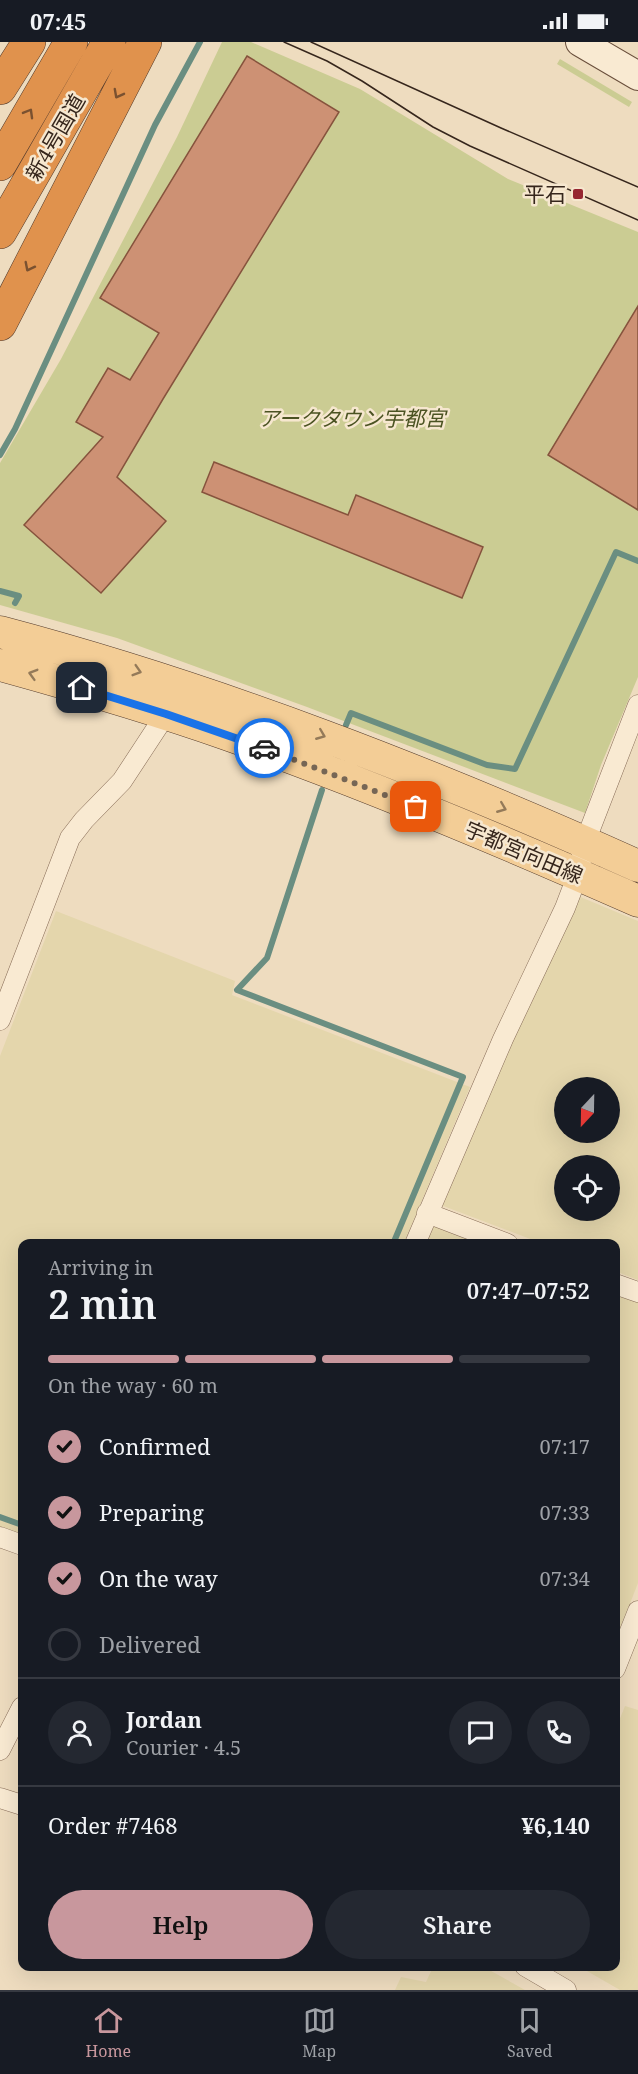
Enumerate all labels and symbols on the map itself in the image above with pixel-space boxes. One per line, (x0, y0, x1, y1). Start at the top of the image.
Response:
one-way arrow (114, 87, 125, 98)
street label: 新4号国道 (19, 89, 91, 185)
one-way arrow (22, 109, 34, 119)
place label: 平石 (524, 180, 566, 208)
marker: 平石 (571, 187, 585, 201)
one-way arrow (25, 261, 36, 272)
park label: アークタウン宇都宮 (259, 404, 448, 432)
pin (56, 662, 107, 713)
one-way arrow (131, 664, 142, 676)
one-way arrow (28, 669, 39, 681)
courier (234, 718, 294, 778)
one-way arrow (315, 728, 326, 740)
pin (390, 781, 441, 832)
one-way arrow (496, 801, 507, 813)
street label: 宇都宮向田線 (461, 814, 587, 890)
north arrow (554, 1077, 620, 1143)

